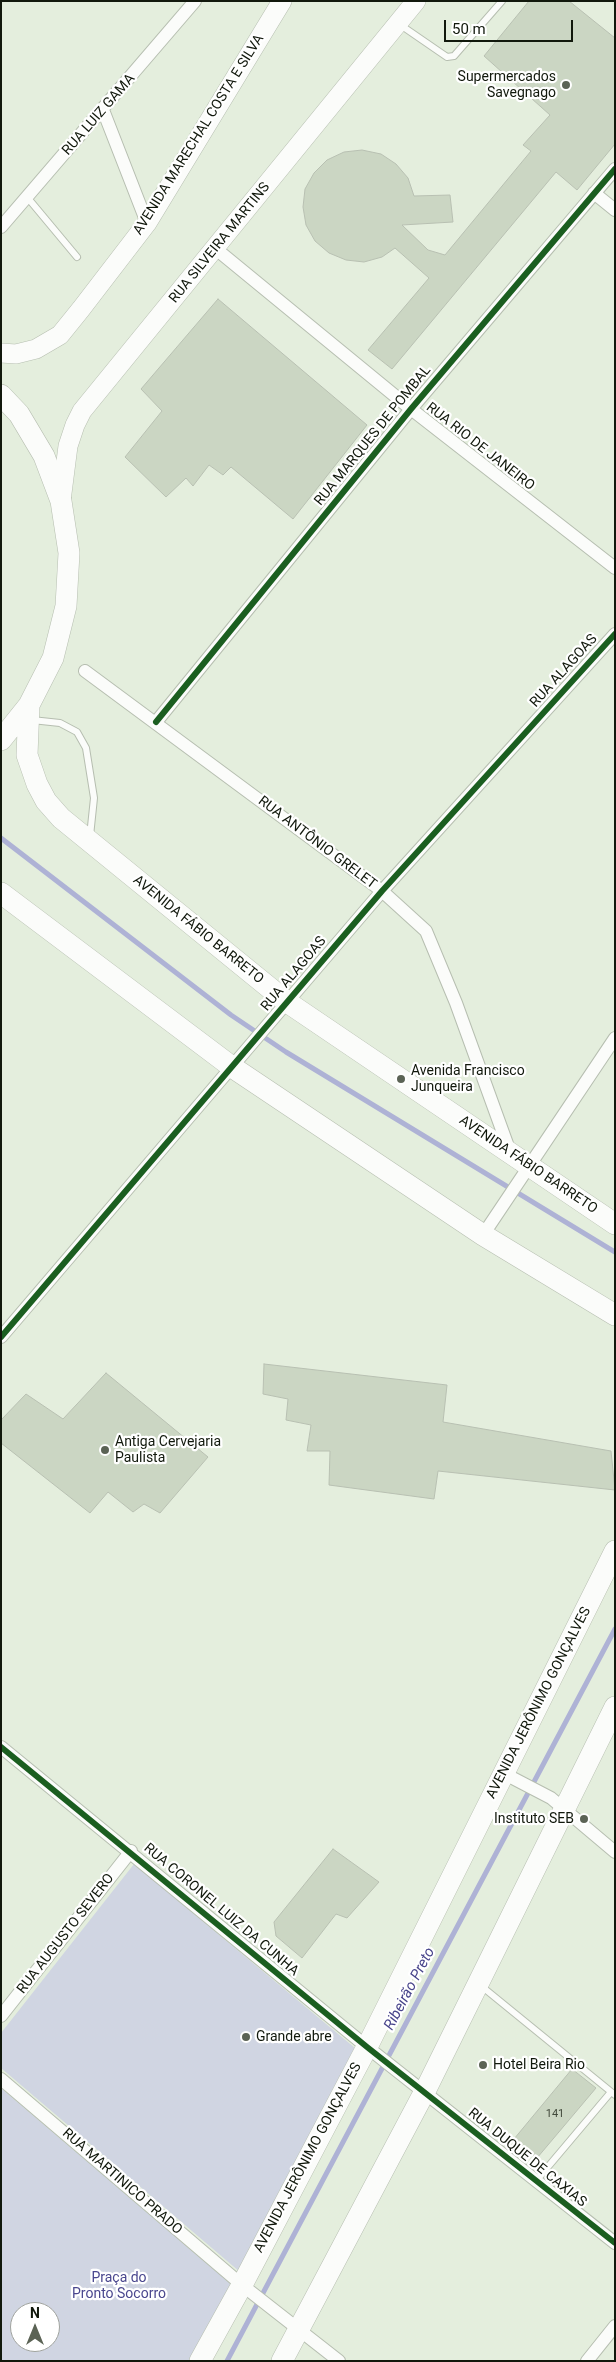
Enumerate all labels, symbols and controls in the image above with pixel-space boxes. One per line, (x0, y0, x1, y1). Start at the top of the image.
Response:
scale bar (446, 10, 575, 42)
text: 50 m (452, 20, 486, 38)
street label: AVENIDA MARECHAL COSTA E SILVA (130, 32, 268, 238)
place label: Supermercados Savegnago (458, 69, 556, 102)
street label: RUA LUIZ GAMA (59, 71, 139, 159)
marker: Supermercados Savegnago (560, 79, 572, 91)
street label: RUA SILVEIRA MARTINS (166, 179, 274, 307)
street label: RUA MARQUES DE POMBAL (311, 363, 435, 509)
street label: RUA RIO DE JANEIRO (422, 399, 538, 495)
street label: RUA ALAGOAS (527, 631, 601, 711)
street label: RUA ANTÔNIO GRELET (254, 793, 380, 893)
street label: AVENIDA FÁBIO BARRETO (129, 872, 267, 988)
street label: RUA ALAGOAS (258, 933, 330, 1015)
place label: Avenida Francisco Junqueira (411, 1063, 525, 1096)
marker: Avenida Francisco Junqueira (395, 1073, 407, 1085)
street label: AVENIDA FÁBIO BARRETO (456, 1112, 600, 1218)
place label: Antiga Cervejaria Paulista (115, 1434, 221, 1466)
marker: Antiga Cervejaria Paulista (99, 1444, 111, 1456)
street label: AVENIDA JERÔNIMO GONÇALVES (483, 1604, 595, 1802)
place label: Instituto SEB (494, 1811, 574, 1827)
marker: Instituto SEB (578, 1813, 590, 1825)
street label: RUA CORONEL LUIZ DA CUNHA (140, 1840, 302, 1980)
street label: RUA AUGUSTO SEVERO (14, 1871, 118, 1997)
water label: Ribeirão Preto (381, 1945, 439, 2033)
place label: Grande abre (256, 2029, 332, 2045)
marker: Grande abre (240, 2031, 252, 2043)
place label: Hotel Beira Rio (493, 2057, 585, 2073)
marker: Hotel Beira Rio (477, 2059, 489, 2071)
street label: AVENIDA JERÔNIMO GONÇALVES (251, 2060, 365, 2256)
street label: RUA DUQUE DE CAXIAS (464, 2105, 590, 2211)
house number: 141 (546, 2107, 564, 2121)
street label: RUA MARTINICO PRADO (59, 2125, 185, 2239)
park label: Praça do Pronto Socorro (72, 2270, 166, 2302)
north arrow (10, 2302, 60, 2352)
text: N (30, 2305, 40, 2321)

